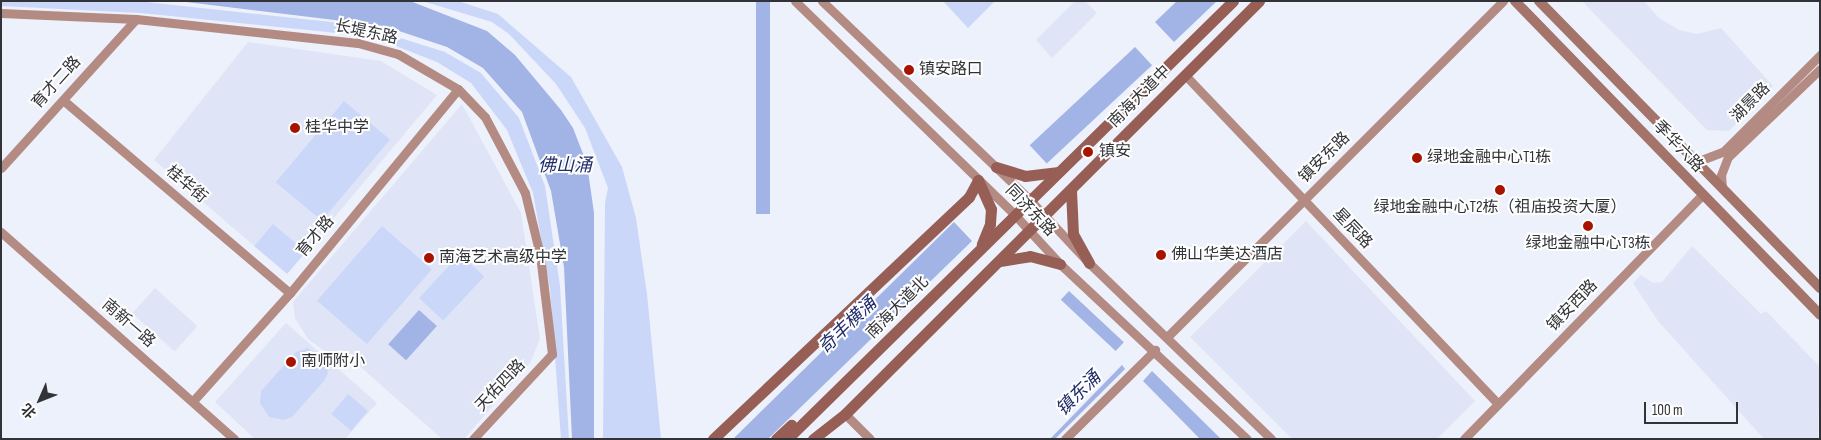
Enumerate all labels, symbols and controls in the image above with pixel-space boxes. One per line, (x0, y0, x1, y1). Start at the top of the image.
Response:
street label: 长堤东路 (333, 17, 399, 49)
street label: 育才二路 (28, 53, 86, 113)
place label: 镇安路口 (919, 60, 983, 80)
street label: 南海大道中 (1105, 62, 1175, 132)
marker: 镇安路口 (903, 64, 915, 76)
street label: 湖景路 (1727, 79, 1775, 127)
street label: 季华六路 (1649, 117, 1707, 177)
place label: 桂华中学 (305, 118, 369, 138)
marker: 桂华中学 (289, 122, 301, 134)
street label: 镇安东路 (1296, 129, 1354, 187)
place label: 镇安 (1099, 142, 1131, 162)
marker: 镇安 (1081, 145, 1095, 159)
place label: 绿地金融中心T1栋 (1427, 148, 1551, 168)
marker: 绿地金融中心T1栋 (1411, 152, 1423, 164)
water label: 佛山涌 (538, 155, 592, 177)
street label: 桂华街 (161, 162, 211, 208)
street label: 同济东路 (1001, 181, 1059, 241)
marker: 绿地金融中心T2栋（祖庙投资大厦） (1494, 184, 1506, 196)
place label: 绿地金融中心T2栋（祖庙投资大厦） (1374, 198, 1626, 218)
street label: 星辰路 (1328, 205, 1376, 253)
street label: 育才路 (293, 212, 339, 262)
marker: 绿地金融中心T3栋 (1582, 220, 1594, 232)
place label: 绿地金融中心T3栋 (1525, 234, 1651, 254)
place label: 佛山华美达酒店 (1171, 245, 1283, 265)
place label: 南海艺术高级中学 (439, 248, 567, 268)
marker: 佛山华美达酒店 (1155, 249, 1167, 261)
marker: 南海艺术高级中学 (423, 252, 435, 264)
street label: 南海大道北 (863, 273, 933, 343)
street label: 镇安西路 (1544, 276, 1602, 336)
water label: 奇丰横涌 (815, 293, 881, 359)
street label: 南新一路 (98, 296, 158, 352)
place label: 南师附小 (301, 352, 365, 372)
marker: 南师附小 (285, 356, 297, 368)
street label: 天佑四路 (472, 356, 530, 416)
water label: 镇东涌 (1052, 367, 1106, 421)
north arrow (15, 375, 65, 425)
scale bar (1646, 392, 1740, 424)
text: 北 (18, 400, 40, 422)
text: 100 m (1652, 401, 1683, 420)

